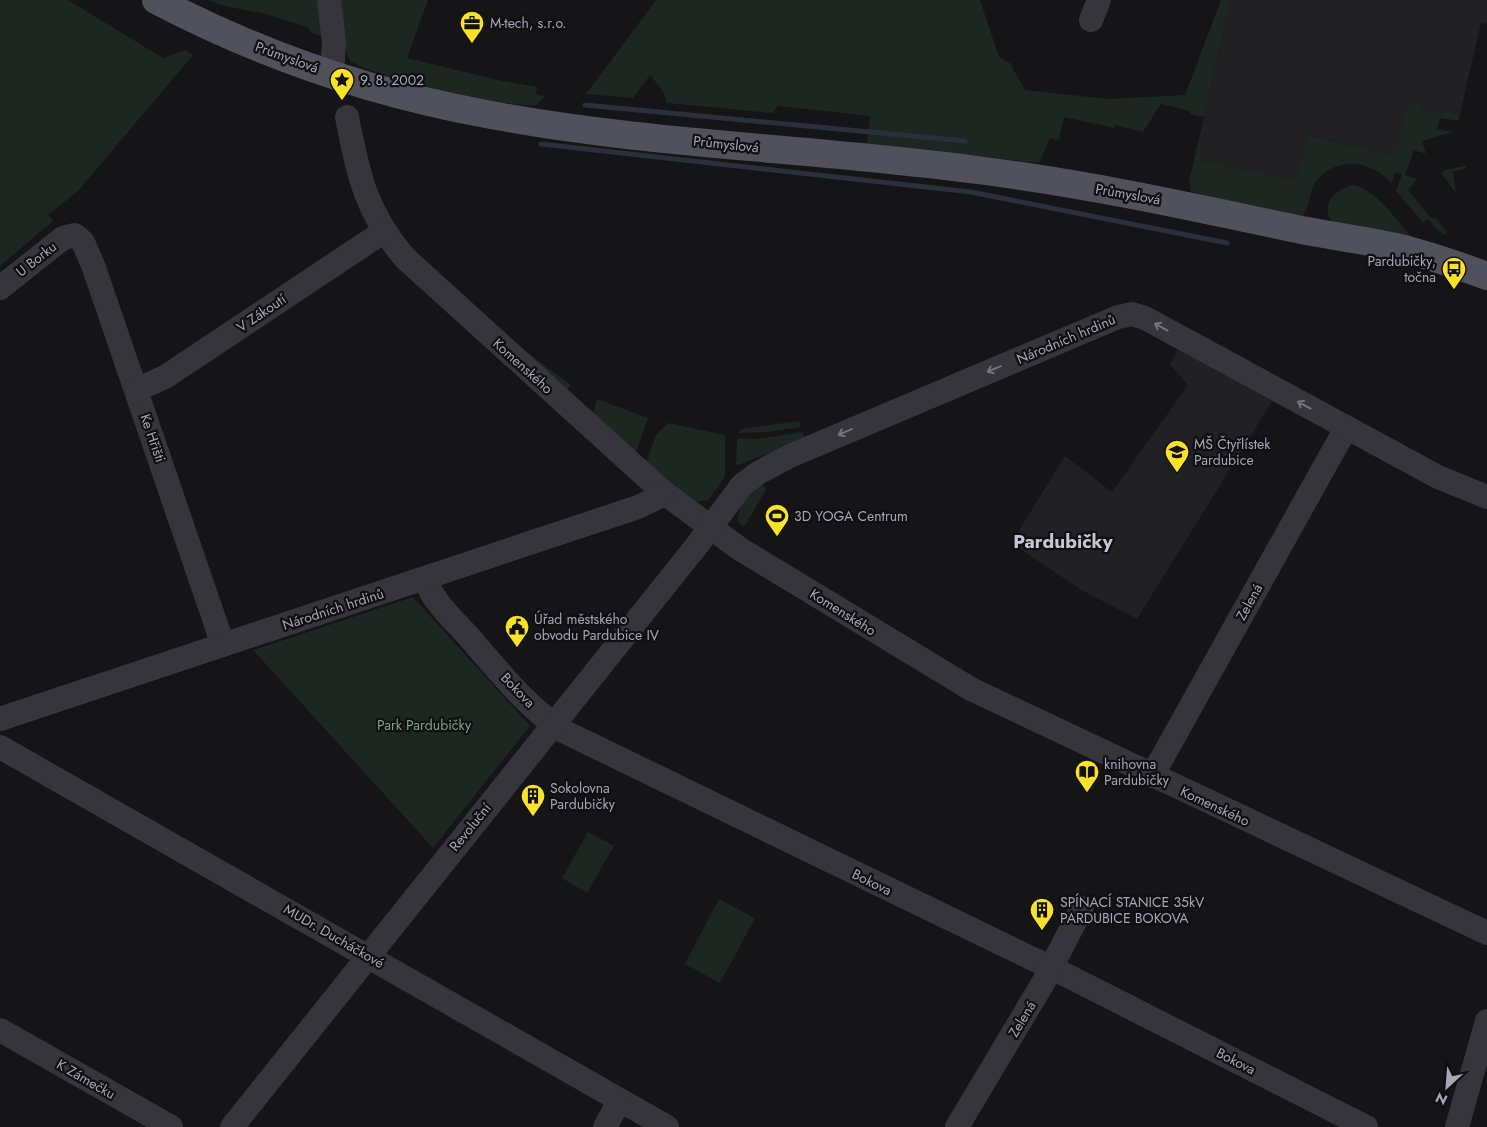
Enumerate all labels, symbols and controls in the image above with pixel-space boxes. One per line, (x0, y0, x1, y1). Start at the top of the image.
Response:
office icon: M-tech, s.r.o. (459, 10, 485, 44)
place label: M-tech, s.r.o. (490, 13, 567, 33)
street label: Průmyslová (253, 36, 321, 78)
place icon: 9. 8. 2002 (329, 67, 355, 101)
place label: 9. 8. 2002 (360, 70, 424, 90)
street label: Průmyslová (692, 131, 760, 157)
street label: Průmyslová (1094, 178, 1162, 210)
street label: U Borku (11, 237, 61, 281)
place label: Pardubičky, točna (1368, 251, 1436, 287)
bus stop icon: Pardubičky, točna (1441, 256, 1467, 290)
street label: V Zákoutí (232, 288, 291, 337)
street label: Národních hrdinů (1014, 309, 1118, 369)
one-way arrow (1154, 322, 1169, 331)
street label: Komenského (489, 334, 558, 399)
one-way arrow (987, 365, 1003, 374)
one-way arrow (1296, 400, 1311, 410)
street label: Ke Hřišti (135, 411, 171, 465)
one-way arrow (838, 427, 853, 437)
place label: MŠ Čtyřlístek Pardubice (1194, 434, 1271, 470)
school or university icon: MŠ Čtyřlístek Pardubice (1164, 439, 1190, 473)
sports icon: 3D YOGA Centrum (764, 503, 790, 537)
place label: 3D YOGA Centrum (794, 506, 908, 526)
district label: Pardubičky (1013, 528, 1114, 555)
street label: Zelená (1231, 580, 1267, 624)
street label: Národních hrdinů (280, 583, 386, 635)
street label: Komenského (806, 584, 880, 640)
place label: Úřad městského obvodu Pardubice IV (534, 609, 660, 645)
public building icon: Úřad městského obvodu Pardubice IV (504, 614, 530, 648)
street label: Bokova (496, 668, 540, 712)
park label: Park Pardubičky (377, 715, 472, 735)
place label: knihovna Pardubičky (1104, 754, 1170, 790)
library icon: knihovna Pardubičky (1074, 759, 1100, 793)
place label: Sokolovna Pardubičky (550, 778, 616, 814)
street label: Komenského (1177, 781, 1253, 831)
building icon: Sokolovna Pardubičky (520, 783, 546, 817)
street label: Revoluční (444, 798, 496, 855)
street label: Bokova (849, 864, 895, 900)
place label: SPÍNACÍ STANICE 35kV PARDUBICE BOKOVA (1060, 892, 1205, 928)
building icon: SPÍNACÍ STANICE 35kV PARDUBICE BOKOVA (1029, 897, 1055, 931)
street label: MUDr. Ducháčkové (280, 899, 388, 973)
street label: Zelená (1003, 997, 1041, 1041)
street label: Bokova (1213, 1043, 1259, 1079)
street label: K Zámečku (53, 1054, 119, 1104)
north arrow (1422, 1062, 1472, 1112)
text: N (1432, 1087, 1451, 1110)

